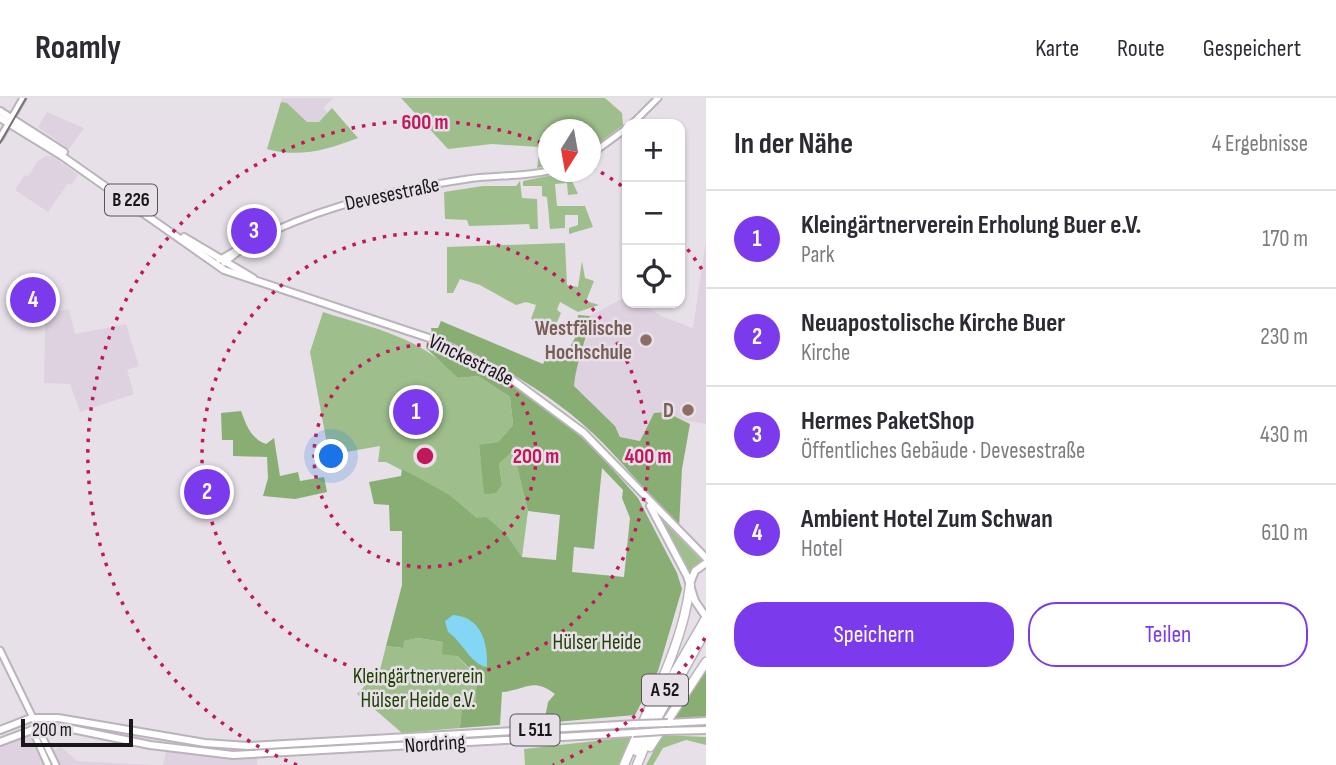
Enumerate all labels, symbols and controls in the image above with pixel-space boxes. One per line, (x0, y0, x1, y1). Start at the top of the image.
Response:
text: Roamly (35, 28, 121, 68)
text: Karte (1035, 34, 1079, 63)
text: Route (1117, 34, 1165, 63)
text: Gespeichert (1203, 34, 1301, 63)
text: 600 m (401, 110, 449, 135)
north arrow (538, 119, 601, 182)
map controls (622, 119, 685, 308)
button: + (622, 119, 685, 182)
text: In der Nähe (734, 126, 853, 162)
text: 4 Ergebnisse (1212, 130, 1308, 158)
street label: Devesestraße (342, 172, 442, 216)
button: − (622, 182, 685, 245)
road number: B 226 (105, 184, 157, 216)
pin: 3 (231, 205, 277, 257)
text: Kleingärtnerverein Erholung Buer e.V. (801, 210, 1141, 241)
text: 1 (752, 225, 762, 253)
text: 170 m (1262, 225, 1308, 253)
text: Park (801, 241, 835, 269)
button: locate (622, 245, 685, 308)
pin: 4 (10, 274, 56, 326)
text: Neuapostolische Kirche Buer (801, 308, 1065, 339)
place label: Westfälische Hochschule (535, 316, 632, 365)
text: 2 (752, 323, 762, 351)
text: 230 m (1260, 323, 1308, 351)
street label: Vinckestraße (424, 329, 518, 391)
marker: Westfälische Hochschule (638, 332, 654, 348)
text: Kirche (801, 339, 850, 367)
pin: 1 (393, 386, 439, 438)
place label: D (663, 398, 674, 423)
marker: D (680, 402, 696, 418)
text: Hermes PaketShop (801, 406, 974, 437)
text: 3 (752, 421, 762, 449)
text: 430 m (1260, 421, 1308, 449)
text: Öffentliches Gebäude · Devesestraße (801, 437, 1085, 465)
your location (314, 439, 348, 473)
centre of rings (413, 444, 437, 468)
text: 200 m (513, 444, 559, 469)
text: 400 m (625, 444, 671, 469)
pin: 2 (184, 466, 230, 518)
text: Ambient Hotel Zum Schwan (801, 504, 1053, 535)
text: 4 (752, 519, 762, 547)
text: 610 m (1261, 519, 1308, 547)
text: Hotel (801, 535, 843, 563)
button: Speichern (734, 602, 1014, 667)
button: Teilen (1028, 602, 1308, 667)
park label: Hülser Heide (553, 630, 641, 655)
park label: Kleingärtnerverein Hülser Heide e.V. (353, 664, 483, 713)
road number: A 52 (642, 674, 688, 706)
road number: L 511 (510, 715, 560, 746)
scale bar (21, 716, 133, 748)
text: 200 m (32, 719, 72, 742)
street label: Nordring (404, 729, 466, 759)

